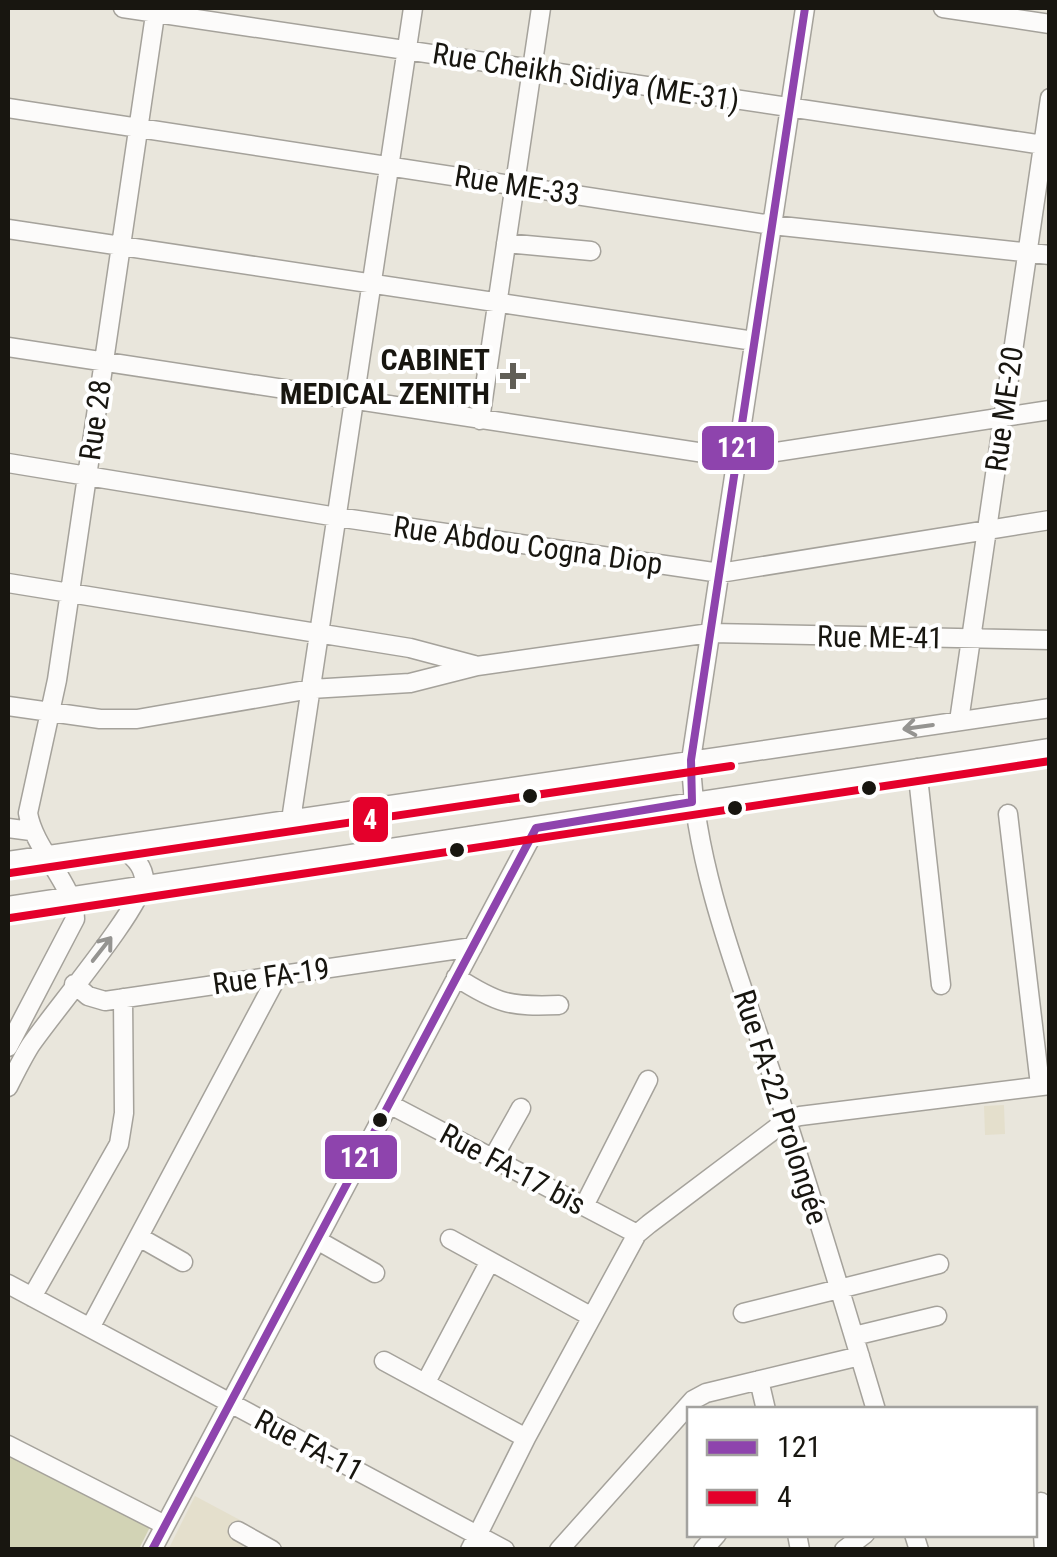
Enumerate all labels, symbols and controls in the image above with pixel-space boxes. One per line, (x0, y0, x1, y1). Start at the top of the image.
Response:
street label: Rue Cheikh Sidiya (ME-31) (430, 35, 742, 119)
street label: Rue ME-33 (452, 158, 582, 212)
place label: CABINET MEDICAL ZENITH (280, 342, 490, 411)
street label: Rue ME-20 (978, 344, 1030, 474)
marker: CABINET MEDICAL ZENITH (500, 363, 526, 389)
street label: Rue 28 (72, 377, 118, 463)
line badge: 121 (700, 424, 776, 472)
text: 121 (717, 431, 759, 464)
street label: Rue Abdou Cogna Diop (391, 509, 665, 581)
street label: Rue ME-41 (817, 618, 943, 656)
one-way arrow (903, 718, 935, 736)
unlabelled marker (859, 778, 879, 798)
unlabelled marker (520, 786, 540, 806)
line badge: 4 (351, 795, 390, 844)
unlabelled marker (725, 798, 745, 818)
text: 4 (363, 803, 377, 836)
unlabelled marker (447, 840, 467, 860)
one-way arrow (91, 936, 112, 963)
street label: Rue FA-19 (210, 950, 332, 1002)
street label: Rue FA-22 Prolongée (727, 985, 835, 1229)
unlabelled marker (370, 1110, 390, 1130)
street label: Rue FA-17 bis (434, 1116, 592, 1222)
line badge: 121 (323, 1133, 399, 1181)
text: 121 (340, 1141, 382, 1174)
street label: Rue FA-11 (249, 1402, 369, 1488)
legend (687, 1407, 1037, 1537)
text: 121 (777, 1429, 821, 1464)
text: 4 (777, 1479, 792, 1514)

